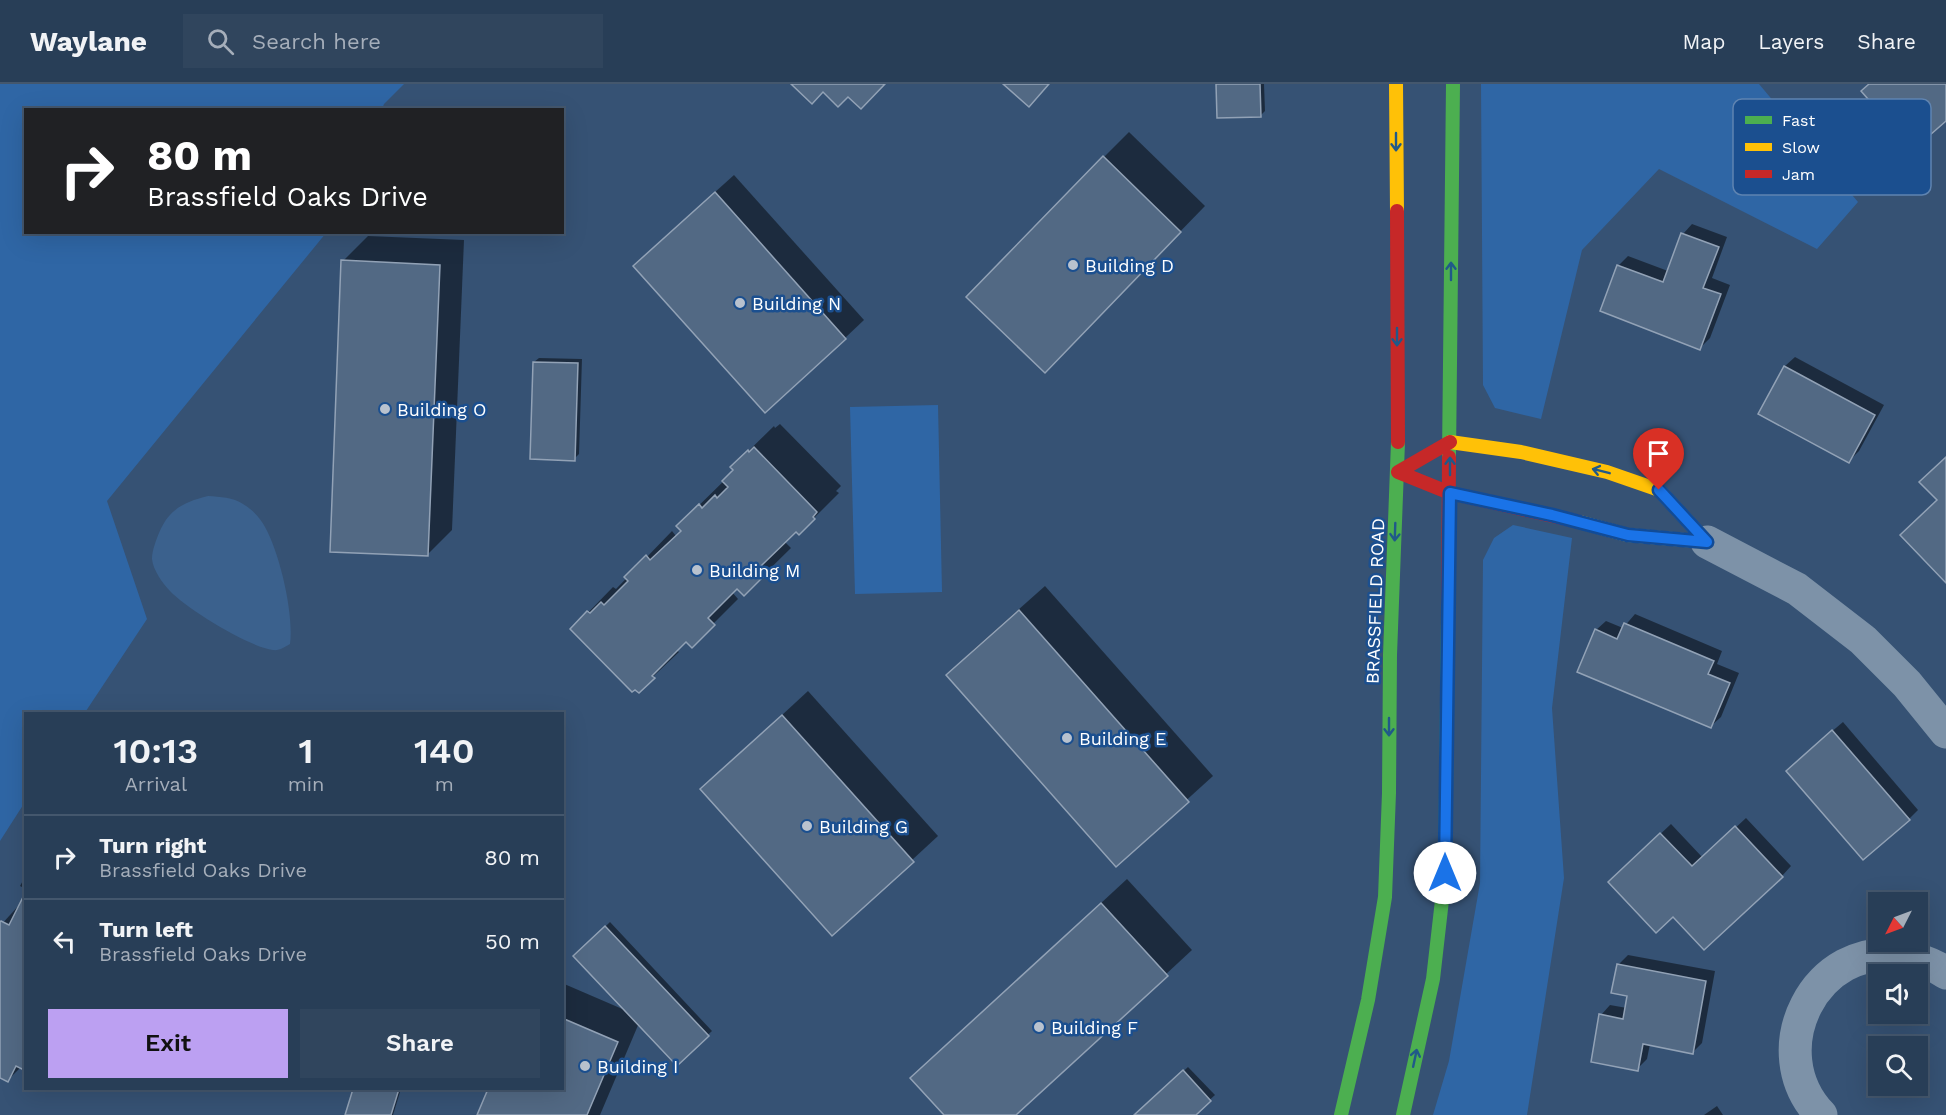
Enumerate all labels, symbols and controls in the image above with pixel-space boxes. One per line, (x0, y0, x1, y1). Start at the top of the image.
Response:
search box (183, 14, 603, 68)
text: Waylane (30, 25, 147, 58)
icon: search (204, 25, 237, 58)
text: Search here (252, 29, 381, 54)
text: Map (1682, 29, 1725, 54)
text: Layers (1758, 29, 1824, 54)
text: Share (1857, 29, 1916, 54)
legend (1733, 99, 1931, 195)
text: Fast (1782, 111, 1815, 130)
text: 80 m (147, 131, 252, 180)
icon: right (48, 132, 126, 210)
one-way arrow (1390, 132, 1402, 152)
text: Slow (1782, 138, 1820, 157)
text: Jam (1782, 165, 1815, 184)
text: Brassfield Oaks Drive (147, 181, 428, 213)
place label: Building D (1085, 255, 1174, 276)
marker: Building D (1066, 258, 1080, 272)
one-way arrow (1445, 262, 1457, 282)
place label: Building N (752, 293, 841, 314)
marker: Building N (733, 296, 747, 310)
one-way arrow (1391, 327, 1403, 347)
place label: Building O (397, 399, 487, 420)
marker: Building O (378, 402, 392, 416)
pin (1633, 428, 1684, 490)
icon: arrive (1642, 437, 1675, 470)
one-way arrow (1444, 457, 1456, 477)
one-way arrow (1592, 465, 1611, 476)
street label: BRASSFIELD ROAD (1362, 518, 1388, 684)
one-way arrow (1389, 522, 1401, 542)
place label: Building M (709, 560, 800, 581)
marker: Building M (690, 563, 704, 577)
one-way arrow (1383, 717, 1395, 737)
place label: Building E (1079, 728, 1167, 749)
text: 10:13 (113, 730, 198, 772)
text: 1 (299, 730, 314, 772)
text: 140 (414, 730, 475, 772)
marker: Building E (1060, 731, 1074, 745)
text: Arrival (125, 772, 187, 796)
text: min (288, 772, 324, 796)
text: m (435, 772, 454, 796)
place label: Building G (819, 816, 908, 837)
marker: Building G (800, 819, 814, 833)
text: Turn right (99, 833, 206, 858)
icon: right (48, 841, 81, 874)
position arrow (1413, 841, 1477, 905)
text: 80 m (484, 845, 540, 870)
text: Brassfield Oaks Drive (99, 858, 307, 882)
north arrow (1868, 892, 1928, 952)
map controls (1868, 892, 1928, 1096)
text: Turn left (99, 917, 193, 942)
icon: left (48, 925, 81, 958)
text: 50 m (485, 929, 540, 954)
text: Brassfield Oaks Drive (99, 942, 307, 966)
button: sound (1868, 964, 1928, 1024)
button: Exit (48, 1009, 288, 1078)
button: Share (300, 1009, 540, 1078)
place label: Building F (1051, 1017, 1138, 1038)
marker: Building F (1032, 1020, 1046, 1034)
button: search (1868, 1036, 1928, 1096)
one-way arrow (1410, 1049, 1422, 1068)
place label: Building I (597, 1056, 678, 1077)
marker: Building I (578, 1059, 592, 1073)

